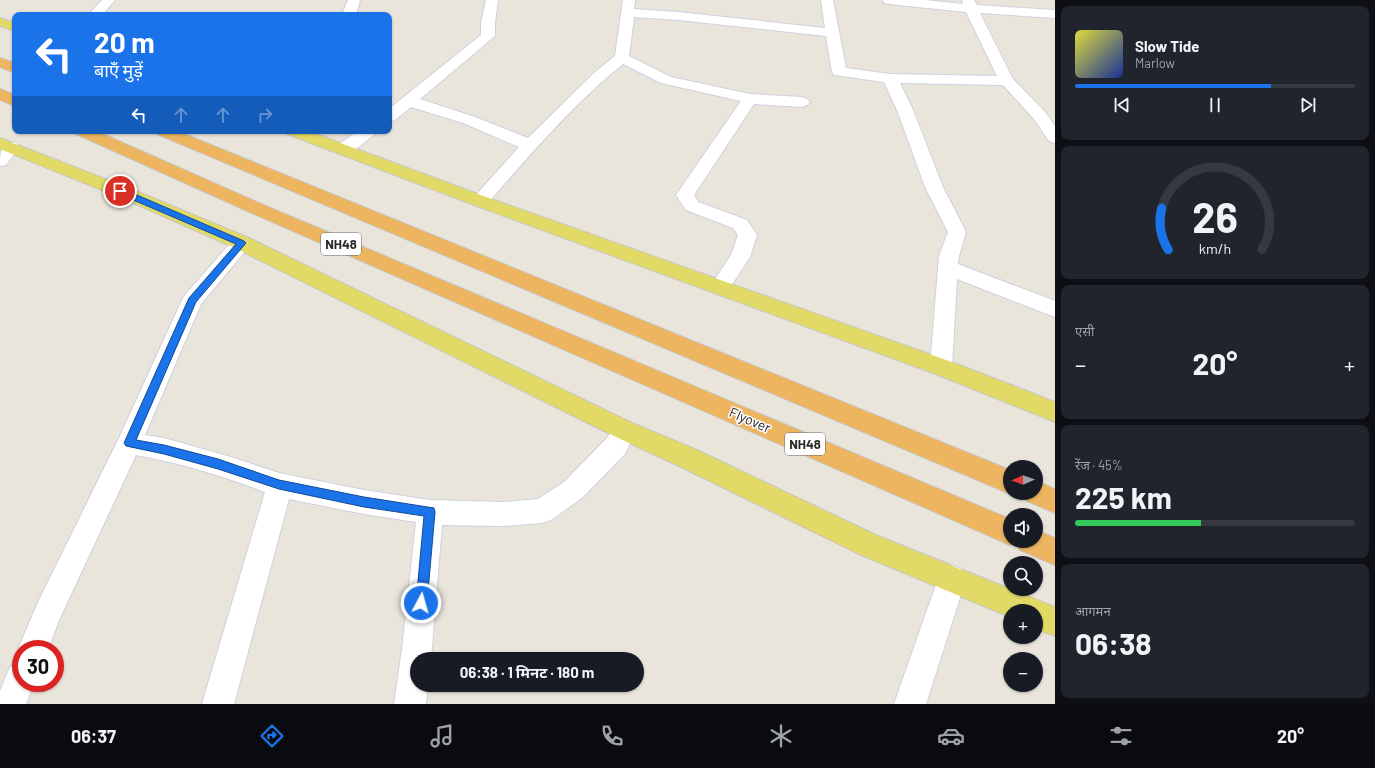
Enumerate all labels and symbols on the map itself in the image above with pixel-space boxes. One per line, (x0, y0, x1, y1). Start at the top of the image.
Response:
pin (103, 174, 137, 208)
road number: NH48 (321, 233, 361, 255)
street label: Flyover (727, 403, 774, 436)
road number: NH48 (785, 433, 825, 455)
north arrow (1003, 460, 1043, 500)
position arrow (400, 582, 442, 624)
speed limit sign: 30 (12, 640, 64, 692)

